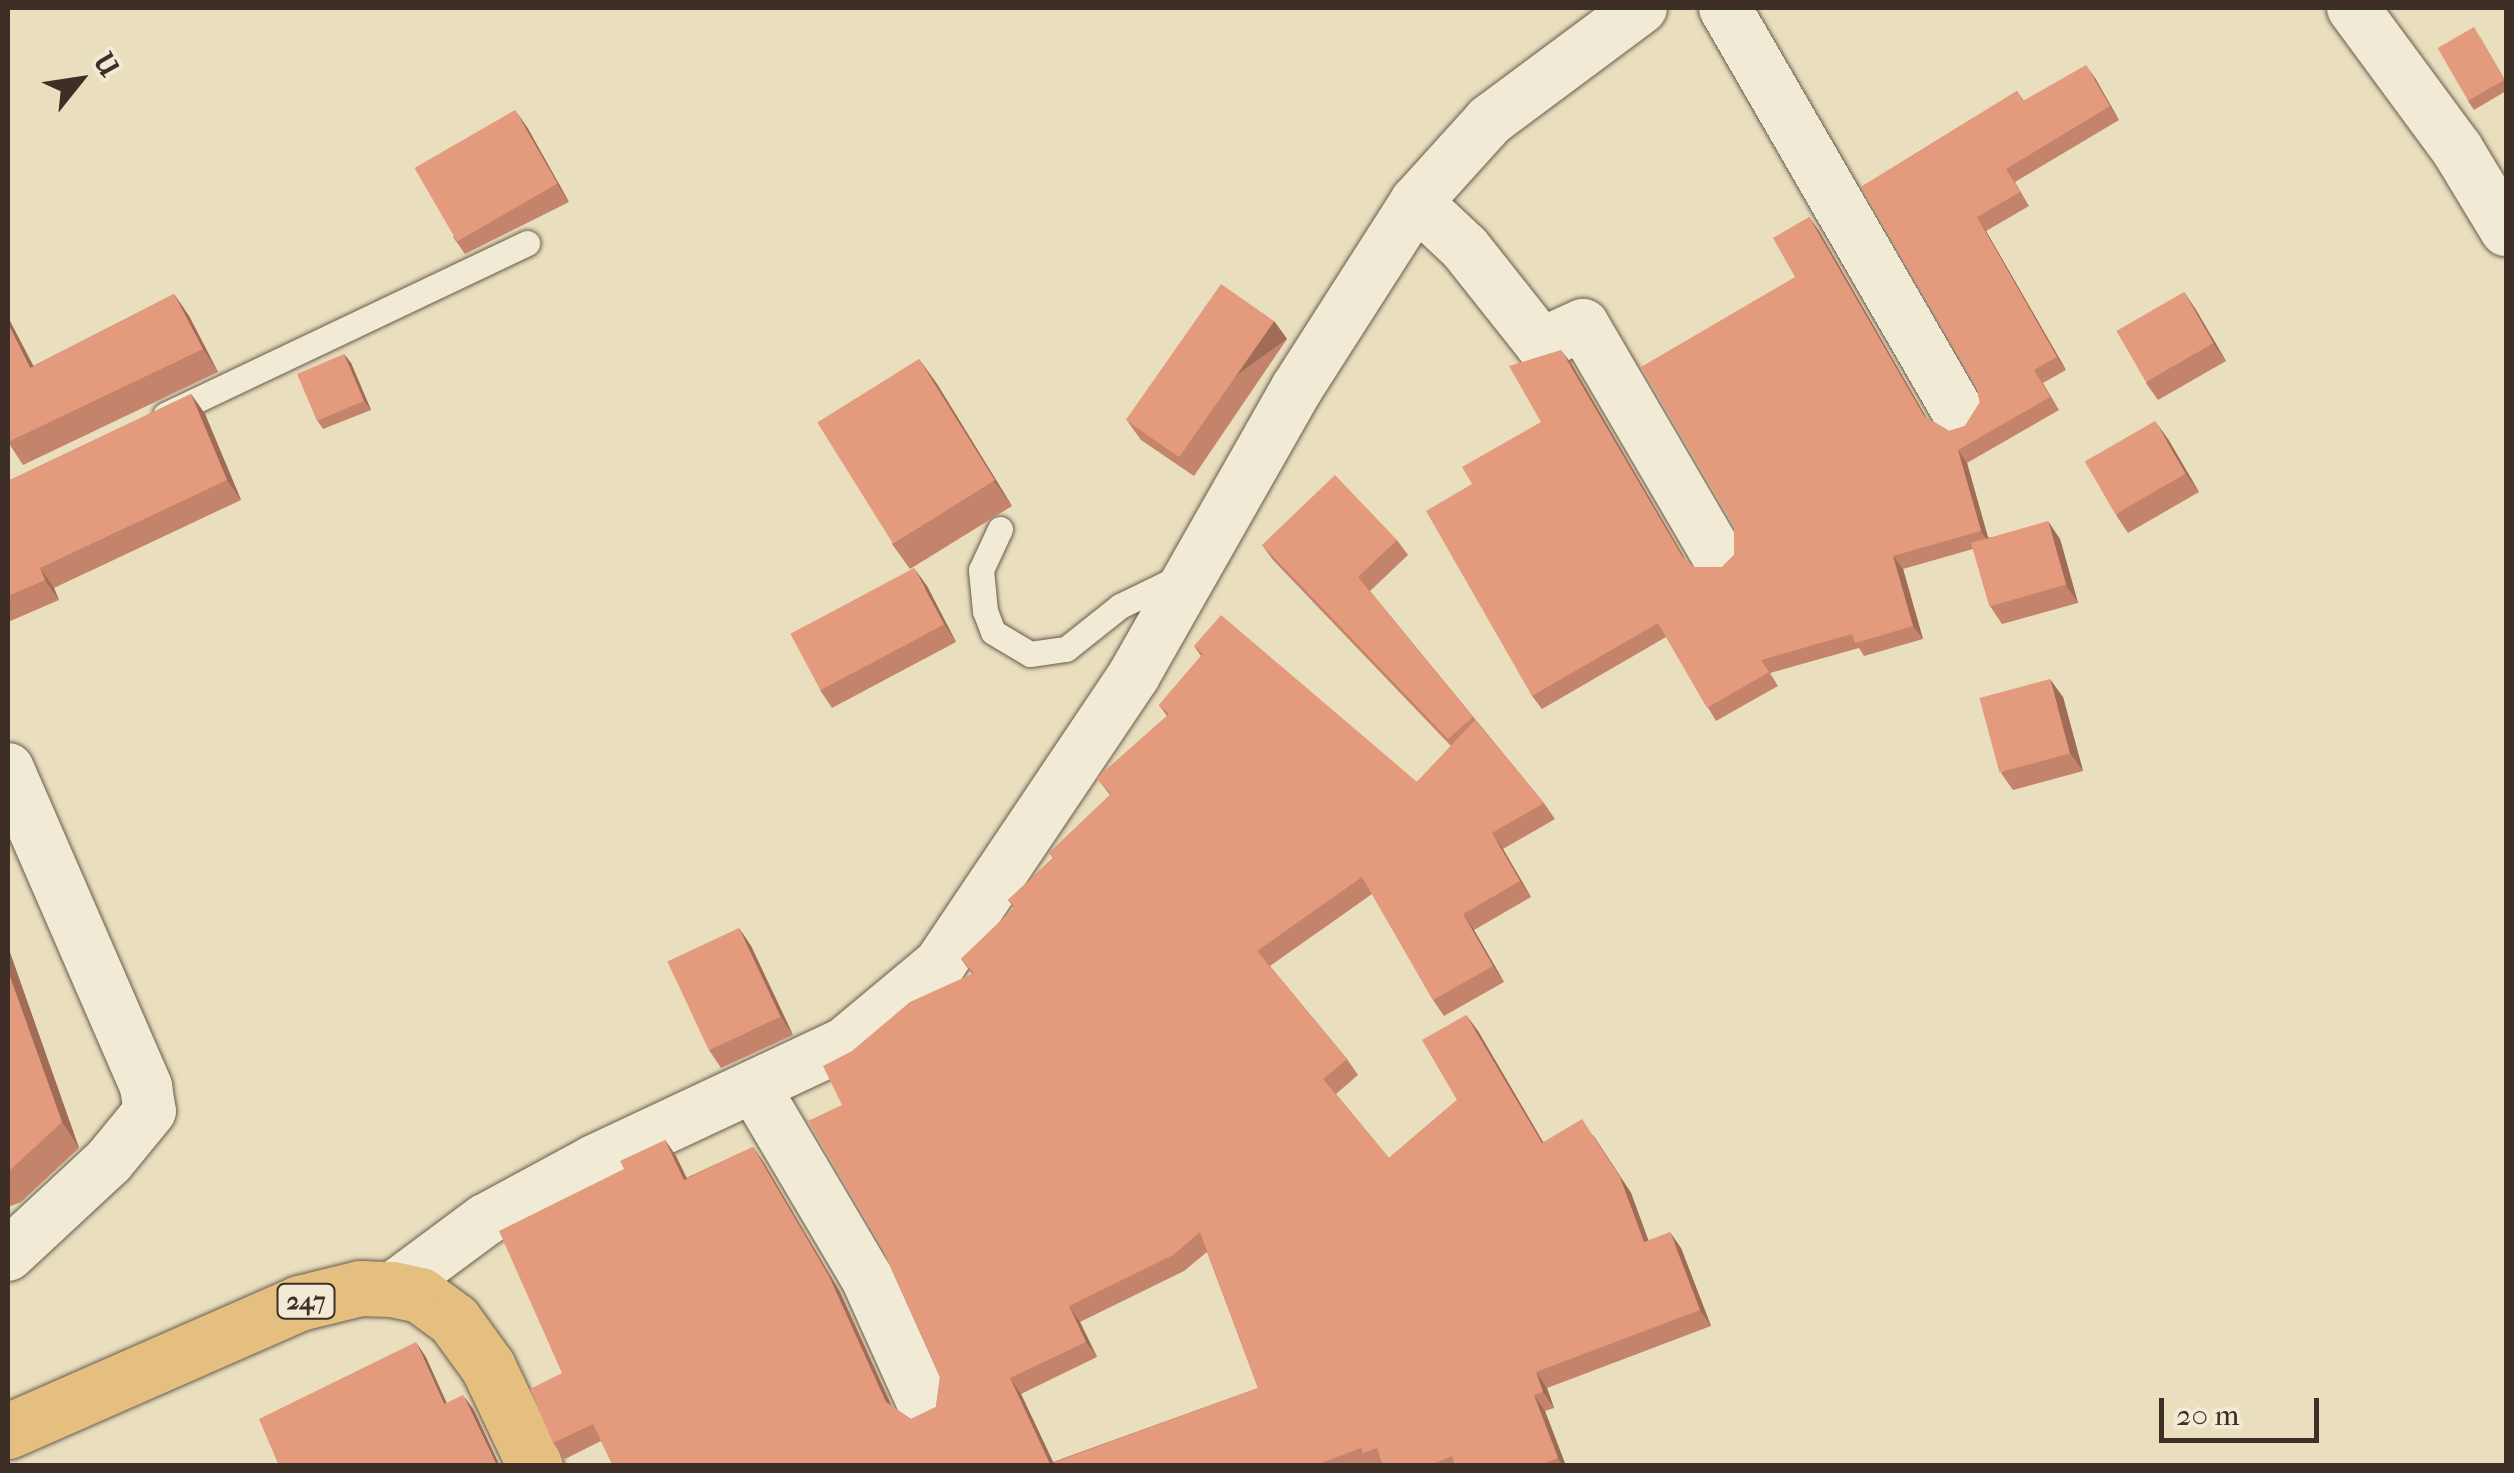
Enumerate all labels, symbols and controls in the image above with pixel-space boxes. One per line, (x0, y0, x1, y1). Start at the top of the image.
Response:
north arrow (30, 30, 130, 130)
text: U (87, 47, 126, 82)
road number: 247 (276, 1281, 336, 1321)
scale bar (2164, 1378, 2324, 1440)
text: 20 m (2176, 1398, 2239, 1433)

